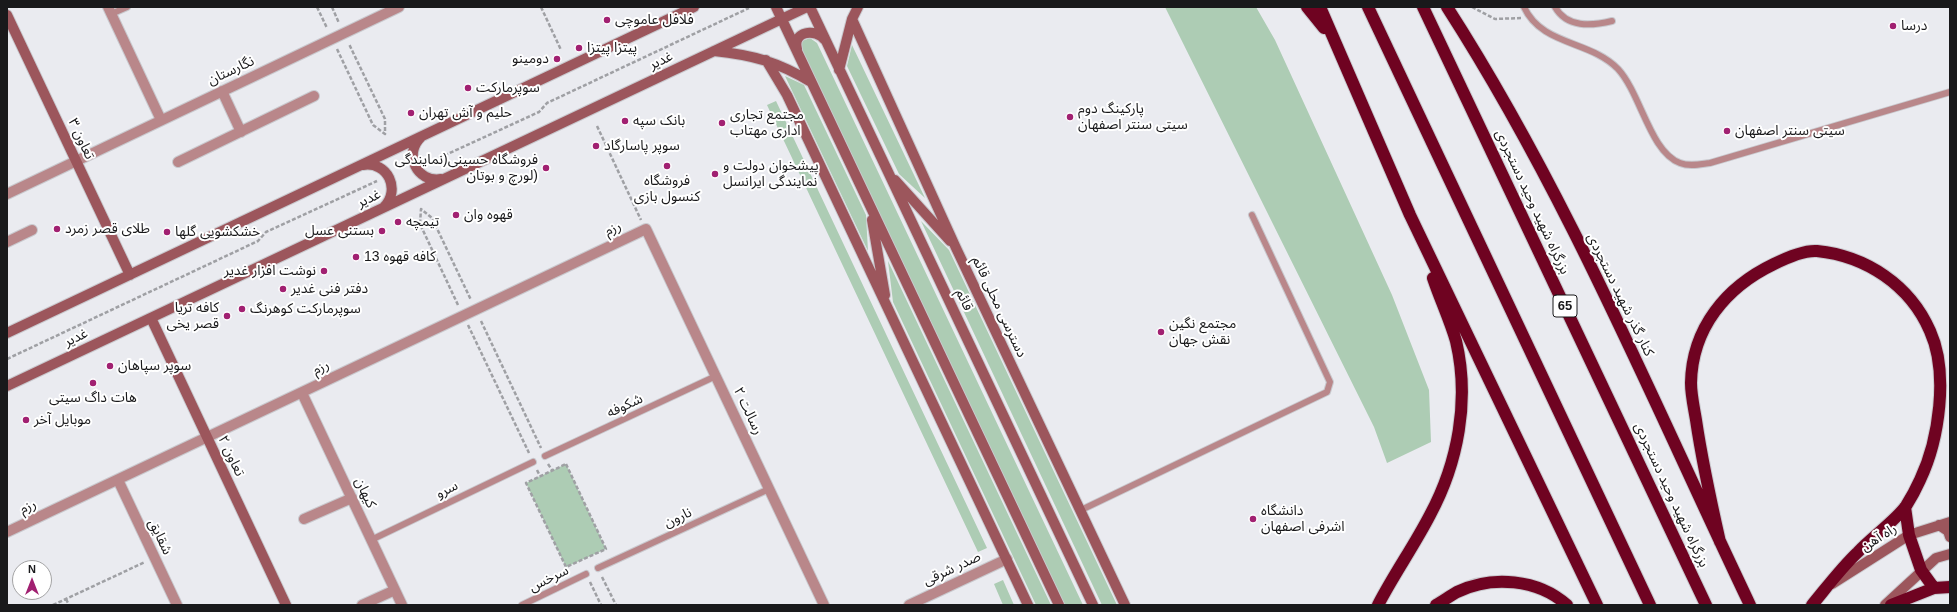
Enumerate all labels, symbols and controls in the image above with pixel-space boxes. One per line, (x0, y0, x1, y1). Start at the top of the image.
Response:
place label: فلافل عاموچی (615, 12, 694, 28)
marker: فلافل عاموچی (602, 15, 612, 25)
place label: درسا (1901, 18, 1927, 34)
marker: درسا (1888, 21, 1898, 31)
place label: پیتزا پیتزا (587, 40, 637, 56)
marker: پیتزا پیتزا (574, 43, 584, 53)
street label: غدیر (646, 48, 676, 74)
place label: دومینو (512, 51, 549, 67)
street label: نگارستان (205, 53, 257, 89)
marker: دومینو (552, 54, 562, 64)
place label: سوپرمارکت (476, 80, 540, 96)
marker: سوپرمارکت (463, 83, 473, 93)
place label: پارکینگ دوم سیتی سنتر اصفهان (1078, 101, 1188, 134)
place label: حلیم و آش تهران (419, 105, 512, 121)
place label: مجتمع تجاری اداری مهتاب (730, 107, 804, 140)
marker: حلیم و آش تهران (406, 108, 416, 118)
marker: پارکینگ دوم سیتی سنتر اصفهان (1065, 112, 1075, 122)
place label: بانک سپه (633, 113, 685, 129)
street label: تعاون ۳ (64, 116, 98, 162)
marker: بانک سپه (620, 116, 630, 126)
marker: مجتمع تجاری اداری مهتاب (717, 118, 727, 128)
place label: سیتی سنتر اصفهان (1735, 123, 1845, 139)
marker: سیتی سنتر اصفهان (1722, 126, 1732, 136)
street label: بزرگراه شهید وحید دستجردی (1491, 127, 1573, 277)
place label: سوپر پاسارگاد (604, 138, 680, 154)
marker: سوپر پاسارگاد (591, 141, 601, 151)
place label: فروشگاه حسینی(نمایندگی لورچ و بوتان) (395, 152, 538, 184)
place label: پیشخوان دولت و نمایندگی ایرانسل (723, 158, 819, 190)
marker: فروشگاه کنسول بازی (662, 161, 672, 171)
marker: فروشگاه حسینی(نمایندگی لورچ و بوتان) (541, 163, 551, 173)
marker: پیشخوان دولت و نمایندگی ایرانسل (710, 169, 720, 179)
place label: فروشگاه کنسول بازی (634, 173, 700, 206)
street label: غدیر (354, 186, 384, 212)
place label: قهوه وان (464, 207, 513, 223)
marker: قهوه وان (451, 210, 461, 220)
place label: تیمچه (406, 214, 439, 230)
marker: تیمچه (393, 217, 403, 227)
street label: رزم (602, 218, 624, 240)
place label: طلای قصر زمرد (65, 221, 150, 237)
place label: بستنی عسل (305, 223, 374, 239)
marker: طلای قصر زمرد (52, 224, 62, 234)
place label: خشکشویی گلها (175, 224, 260, 240)
marker: بستنی عسل (377, 226, 387, 236)
marker: خشکشویی گلها (162, 227, 172, 237)
street label: کنار گذر شهید دستجردی (1583, 231, 1657, 359)
place label: کافه قهوه 13 (364, 249, 436, 265)
marker: کافه قهوه 13 (351, 252, 361, 262)
street label: دسترسی محلی قائم (968, 254, 1030, 360)
place label: نوشت افزار غدیر (224, 263, 316, 279)
marker: نوشت افزار غدیر (319, 266, 329, 276)
place label: دفتر فنی غدیر (291, 281, 368, 297)
marker: دفتر فنی غدیر (278, 284, 288, 294)
street label: قائم (952, 286, 976, 314)
road number: 65 (1553, 295, 1577, 317)
place label: کافه تریا قصر یخی (167, 300, 219, 332)
place label: سوپرمارکت کوهرنگ (250, 301, 361, 317)
marker: سوپرمارکت کوهرنگ (237, 304, 247, 314)
marker: کافه تریا قصر یخی (222, 311, 232, 321)
place label: مجتمع نگین نقش جهان (1169, 316, 1236, 348)
street label: غدیر (61, 325, 91, 351)
marker: مجتمع نگین نقش جهان (1156, 327, 1166, 337)
street label: رزم (310, 357, 332, 379)
place label: سوپر سپاهان (118, 358, 191, 374)
marker: سوپر سپاهان (105, 361, 115, 371)
marker: هات داگ سیتی (88, 378, 98, 388)
street label: رسالت ۲ (730, 385, 766, 437)
place label: هات داگ سیتی (49, 390, 137, 406)
street label: شکوفه (604, 390, 646, 422)
place label: موبایل آخر (34, 412, 91, 428)
marker: موبایل آخر (21, 415, 31, 425)
street label: بزرگراه شهید وحید دستجردی (1630, 420, 1712, 570)
street label: تعاون ۲ (214, 433, 248, 479)
street label: کیهان (351, 475, 379, 511)
street label: سرو (433, 477, 461, 503)
street label: رزم (17, 496, 39, 518)
place label: دانشگاه اشرفی اصفهان (1261, 503, 1345, 536)
street label: نارون (661, 504, 695, 532)
marker: دانشگاه اشرفی اصفهان (1248, 514, 1258, 524)
street label: شقایق (144, 516, 176, 558)
street label: راه آهن (1858, 520, 1900, 556)
street label: صدر شرقی (920, 548, 984, 590)
north arrow (12, 560, 52, 600)
street label: سرخس (526, 562, 572, 596)
text: N (28, 563, 36, 575)

